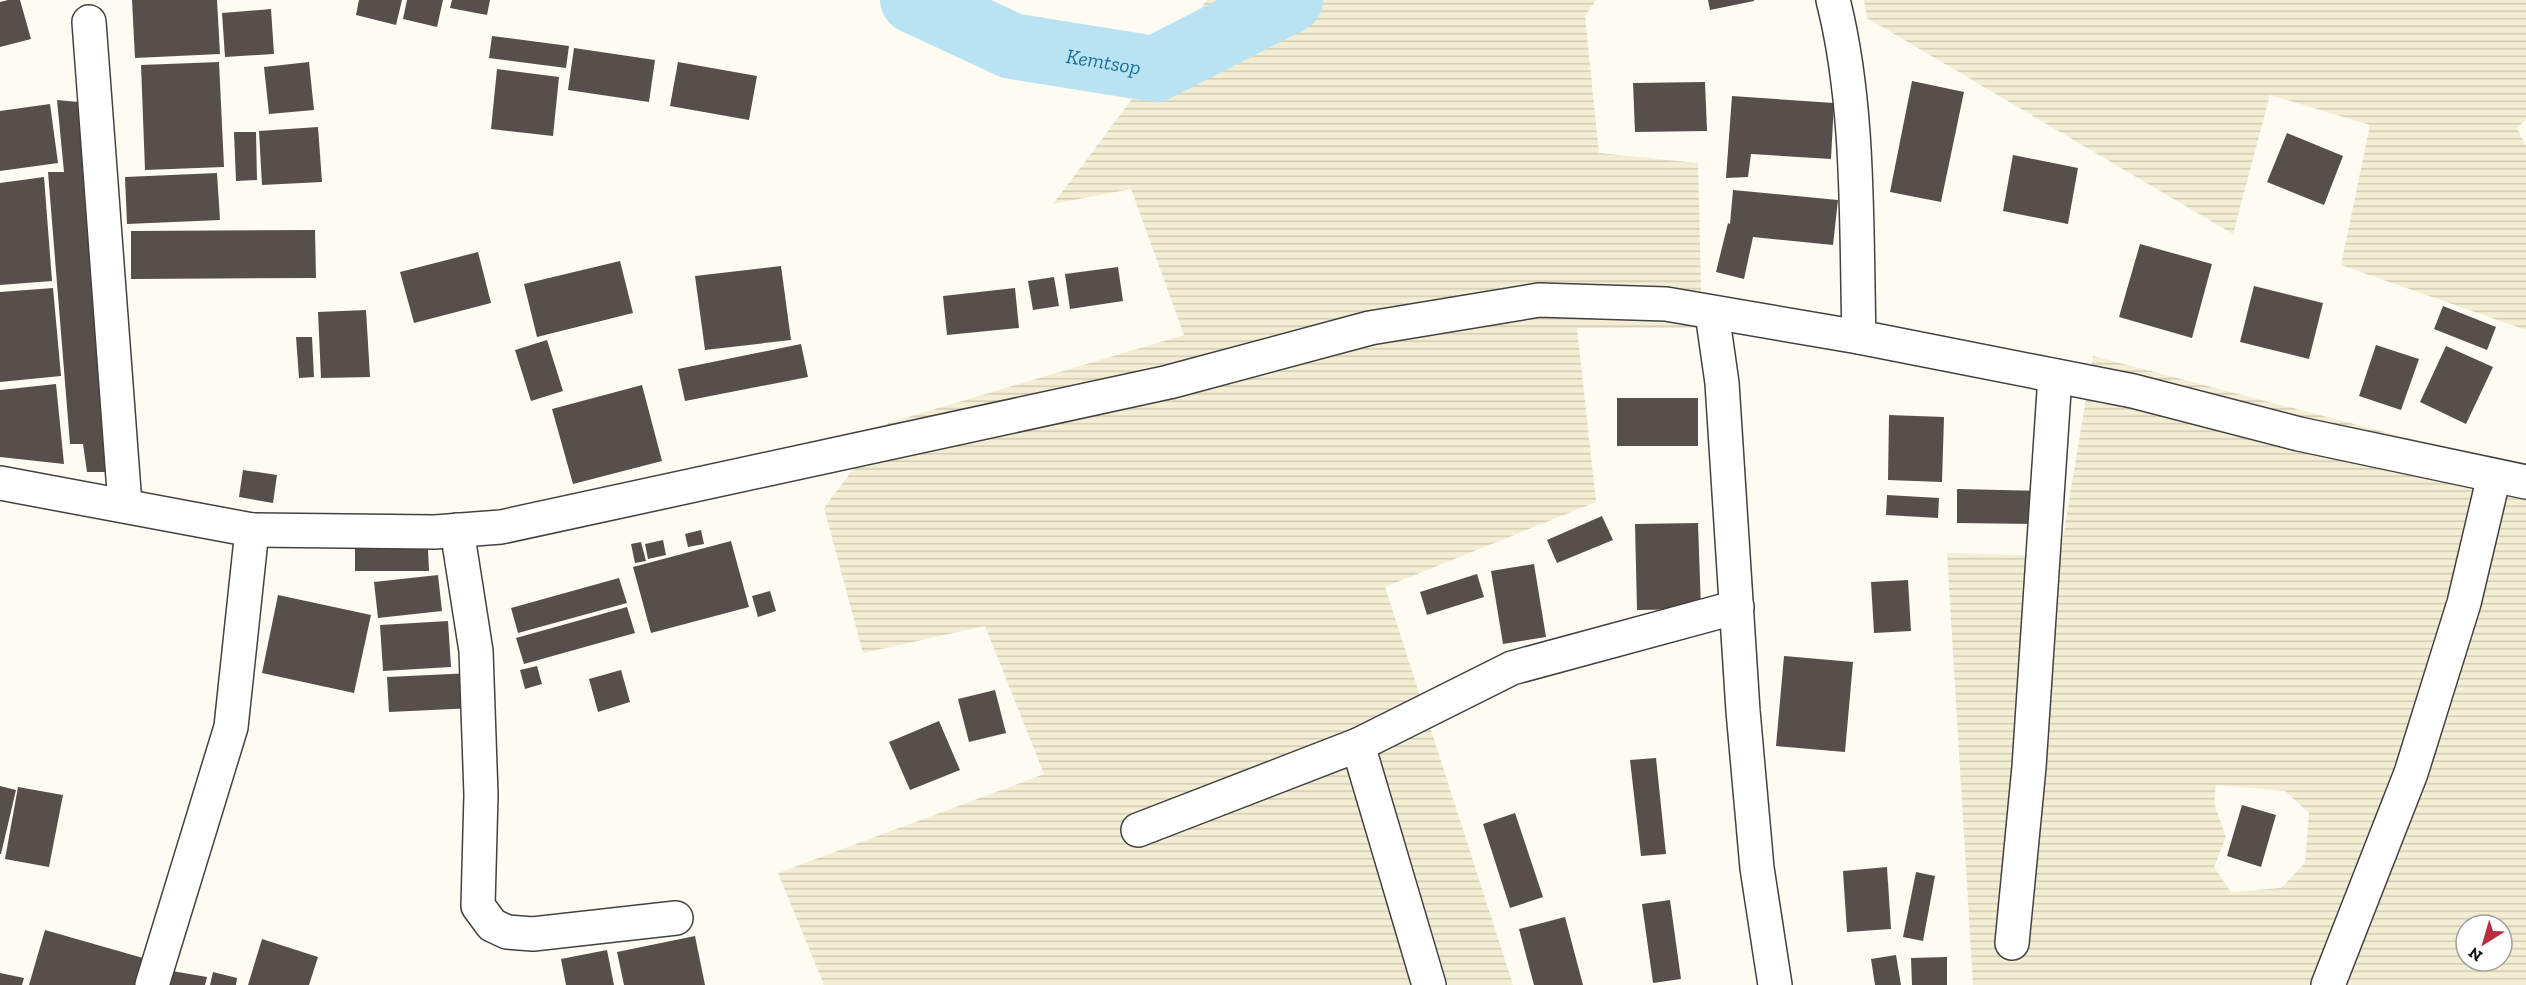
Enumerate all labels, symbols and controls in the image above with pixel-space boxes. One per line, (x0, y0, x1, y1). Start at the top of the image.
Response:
water label: Kemtsop (1064, 42, 1143, 79)
north arrow (2454, 913, 2514, 973)
text: N (2465, 943, 2486, 966)

